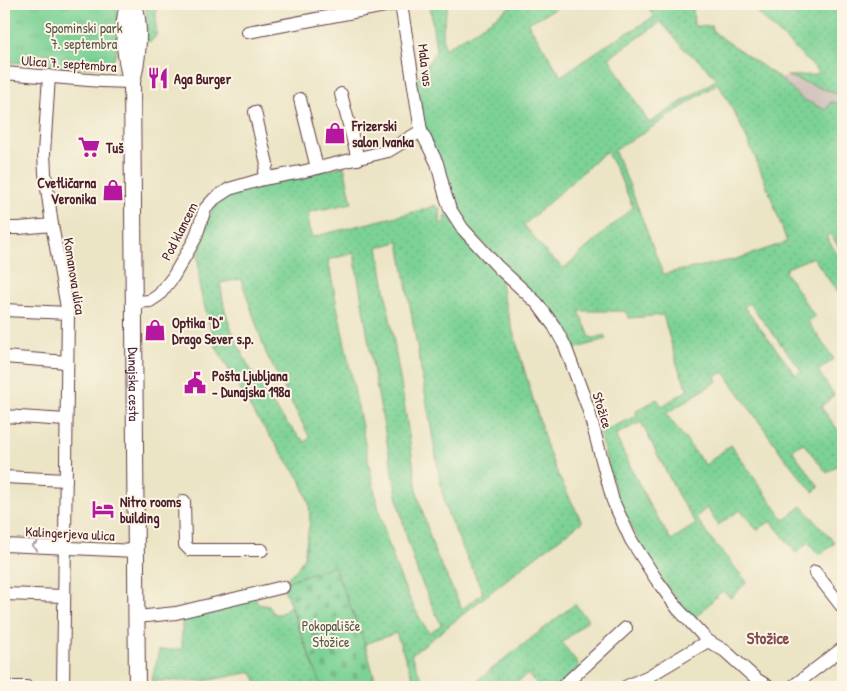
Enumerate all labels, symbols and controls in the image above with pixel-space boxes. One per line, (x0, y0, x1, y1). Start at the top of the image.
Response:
park label: Spominski park 7. septembra (45, 18, 123, 54)
street label: Mala vas (414, 43, 438, 87)
street label: Ulica 7. septembra (21, 50, 118, 77)
restaurant icon: Aga Burger (145, 65, 171, 91)
place label: Aga Burger (174, 69, 232, 90)
place label: Frizerski salon Ivanka (351, 116, 414, 151)
shop icon: Frizerski salon Ivanka (322, 120, 348, 146)
supermarket icon: Tuš (76, 134, 102, 160)
place label: Tuš (105, 138, 124, 157)
place label: Cvetličarna Veronika (37, 173, 97, 208)
shop icon: Cvetličarna Veronika (100, 177, 126, 203)
street label: Pod klancem (156, 199, 202, 263)
street label: Komanova ulica (60, 236, 91, 316)
place label: Optika "D" Drago Sever s.p. (172, 313, 254, 350)
shop icon: Optika "D" Drago Sever s.p. (142, 317, 168, 343)
street label: Dunajska cesta (124, 347, 144, 422)
place label: Pošta Ljubljana - Dunajska 198a (212, 366, 290, 402)
public building icon: Pošta Ljubljana - Dunajska 198a (182, 370, 208, 396)
street label: Stožice (589, 390, 618, 431)
place label: Nitro rooms building (120, 492, 182, 529)
hotel icon: Nitro rooms building (90, 496, 116, 522)
street label: Kalingerjeva ulica (25, 521, 116, 546)
one-way arrow (31, 541, 38, 551)
park label: Pokopališče Stožice (302, 616, 361, 651)
district label: Stožice (747, 627, 790, 649)

